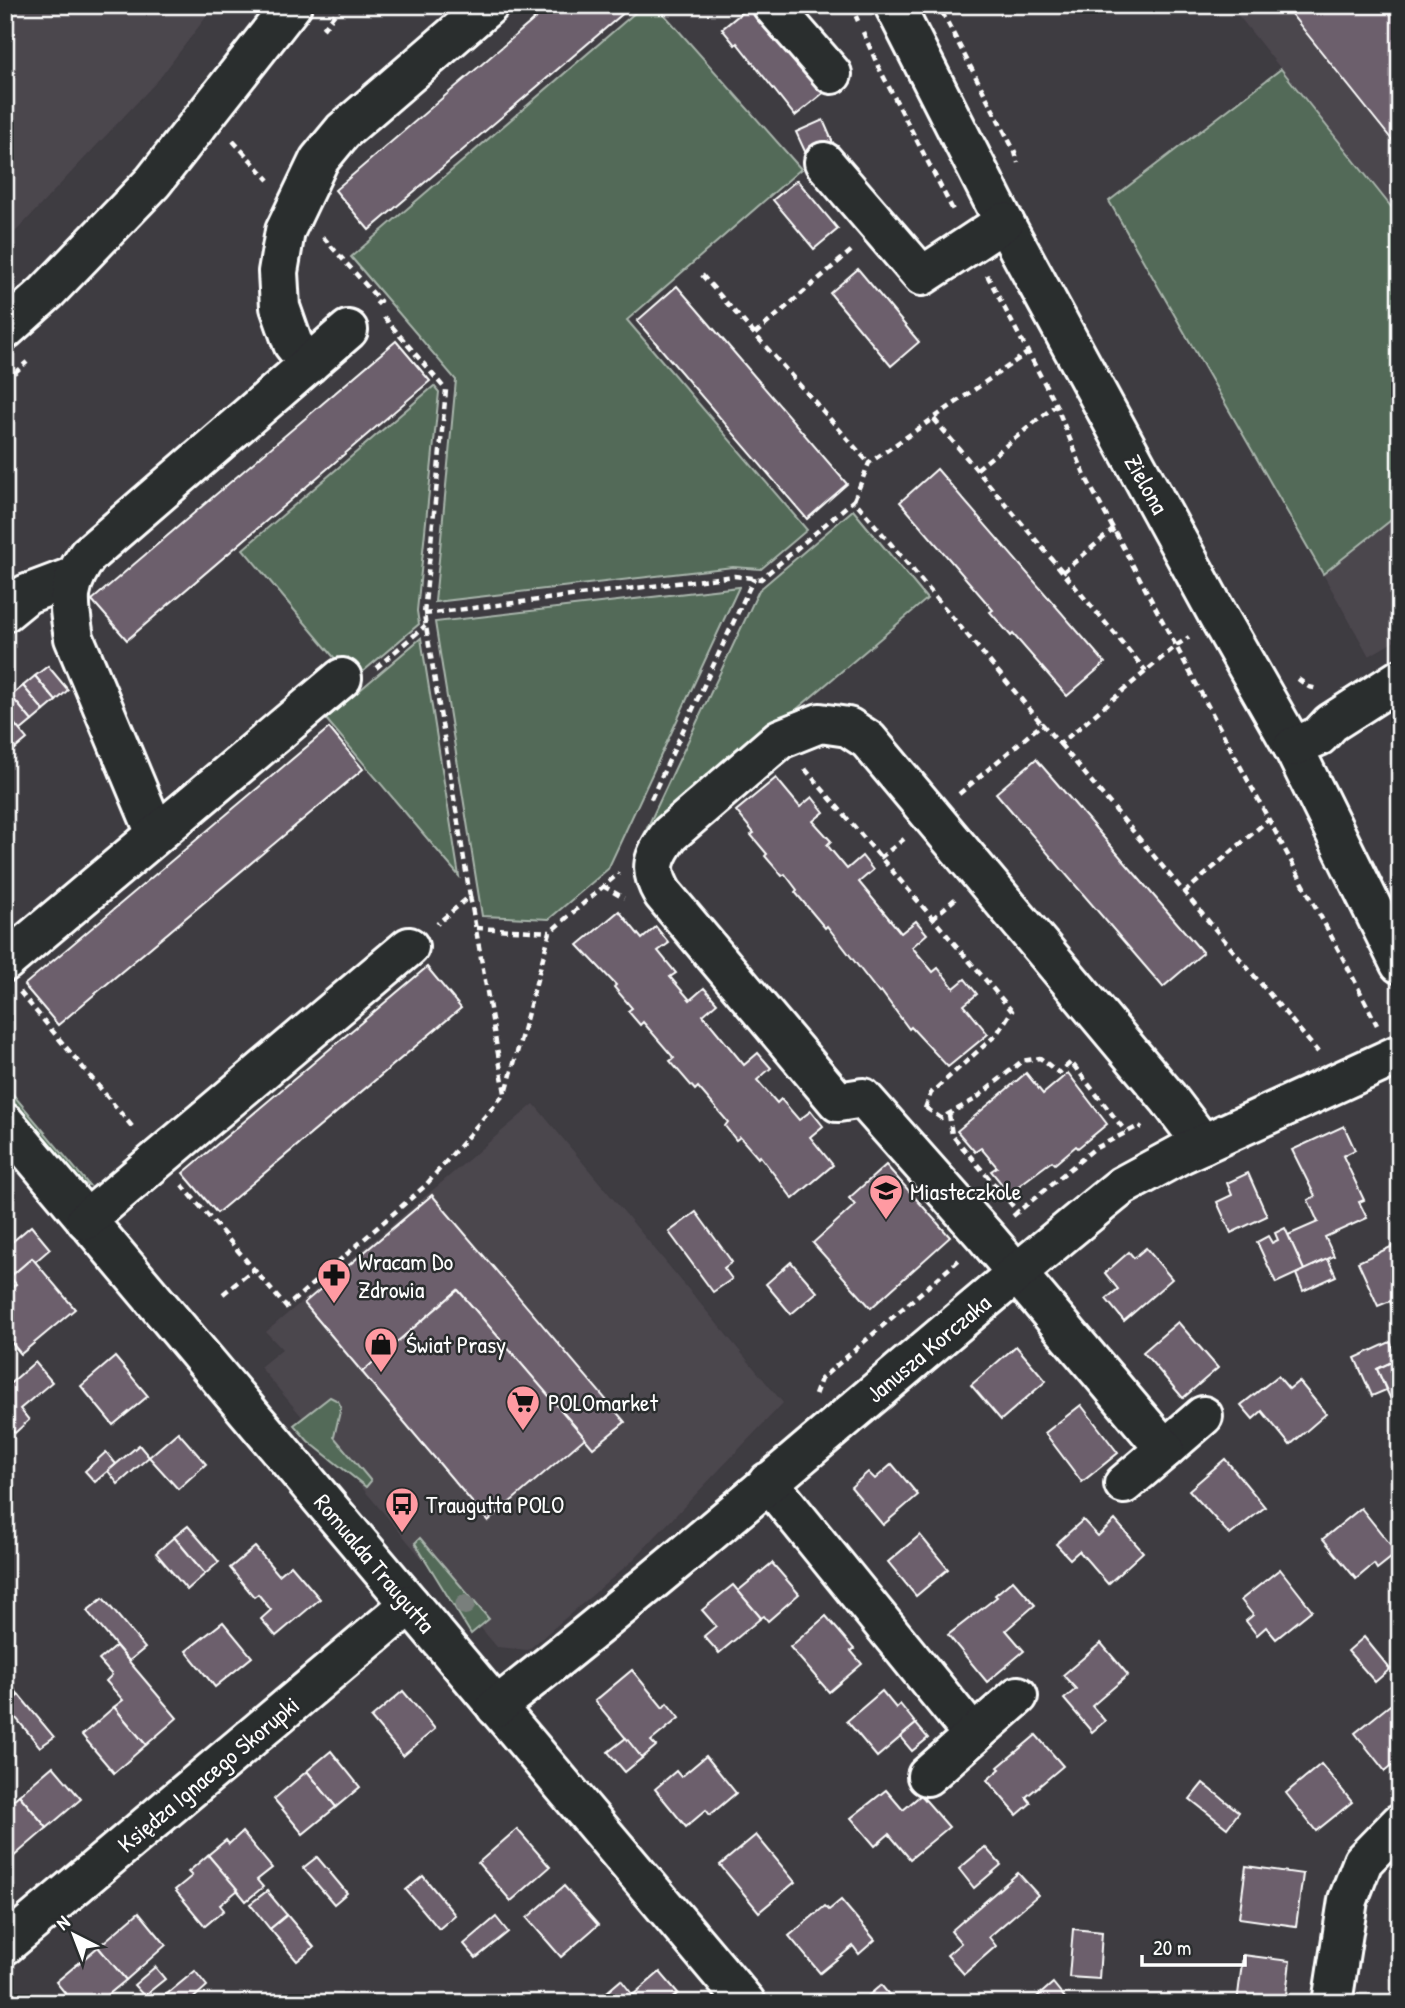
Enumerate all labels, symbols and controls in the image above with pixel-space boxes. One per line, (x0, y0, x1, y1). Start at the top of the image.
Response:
street label: Zielona (1118, 449, 1176, 519)
school or university icon: Miasteczkole (867, 1172, 905, 1221)
place label: Miasteczkole (910, 1175, 1022, 1207)
place label: Wracam Do Zdrowia (358, 1245, 453, 1305)
pharmacy icon: Wracam Do Zdrowia (315, 1256, 353, 1305)
street label: Janusza Korczaka (859, 1287, 997, 1409)
shop icon: Świat Prasy (362, 1325, 400, 1374)
place label: Świat Prasy (406, 1328, 506, 1360)
supermarket icon: POLOmarket (504, 1383, 542, 1432)
place label: POLOmarket (548, 1386, 659, 1418)
bus stop icon: Traugutta POLO (383, 1485, 421, 1534)
street label: Romualda Traugutta (307, 1487, 443, 1639)
place label: Traugutta POLO (426, 1488, 564, 1520)
street label: Księdza Ignacego Skorupki (111, 1689, 305, 1859)
north arrow (38, 1899, 108, 1969)
text: N (50, 1909, 75, 1935)
scale bar (1142, 1924, 1246, 1968)
text: 20 m (1153, 1933, 1191, 1962)

